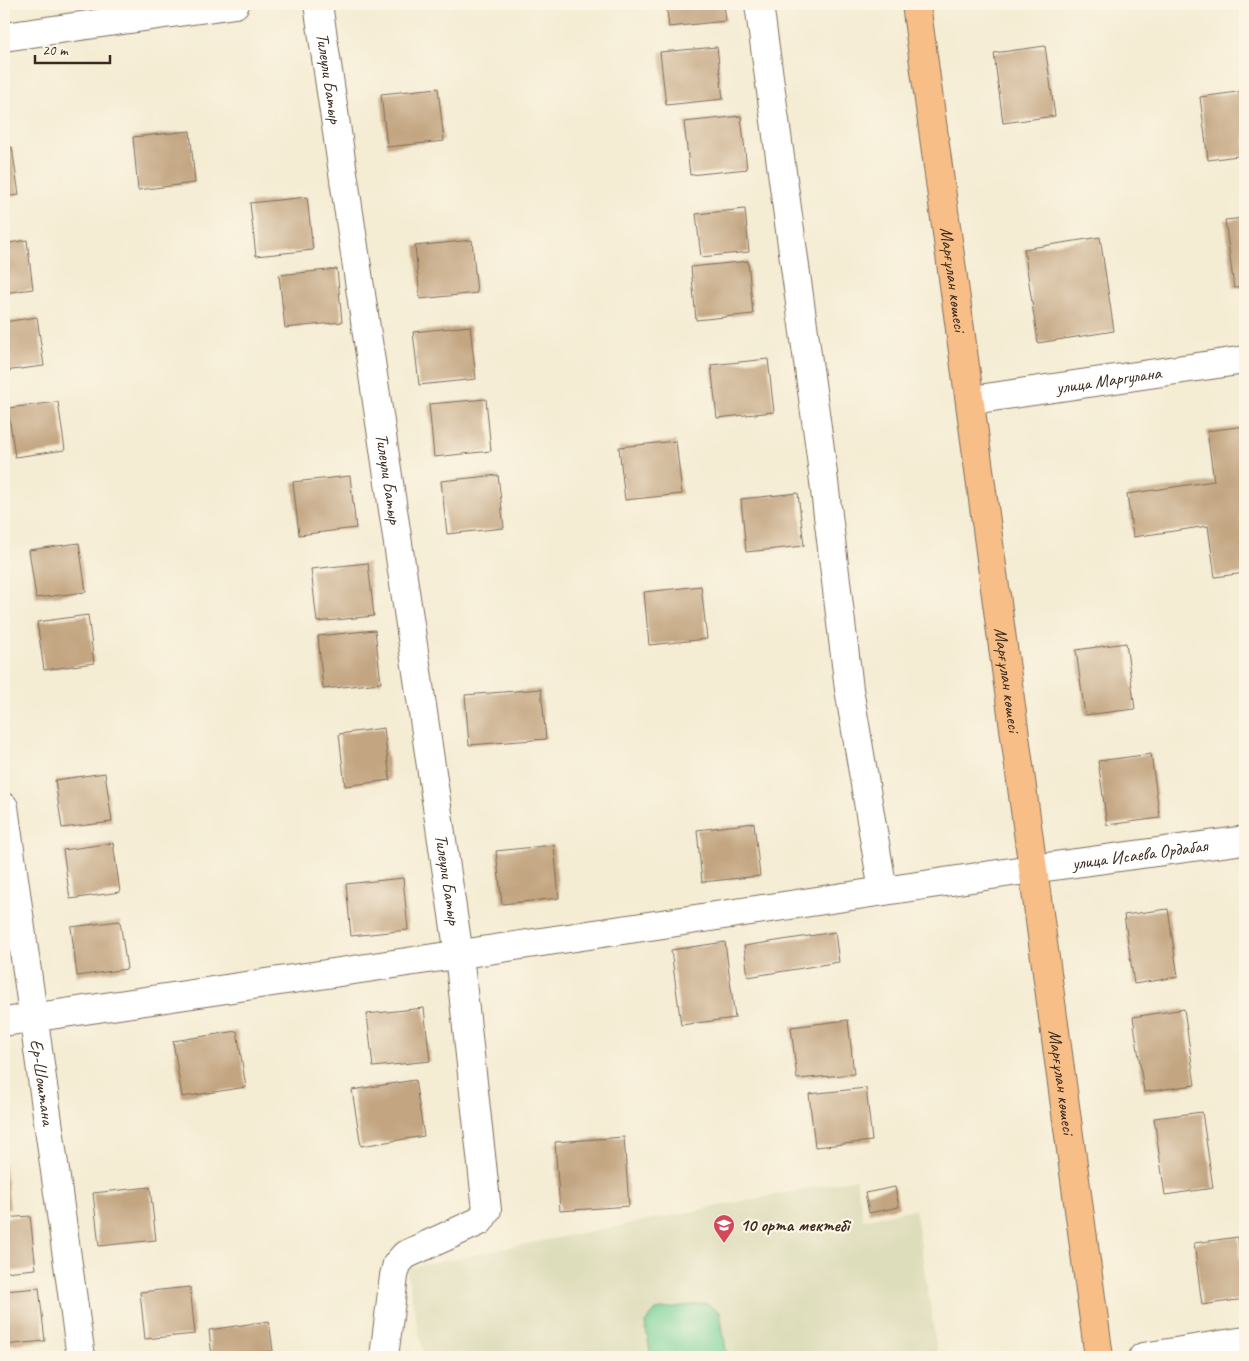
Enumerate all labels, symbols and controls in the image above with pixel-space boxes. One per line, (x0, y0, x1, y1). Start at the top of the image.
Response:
street label: Тилеули Батыр (311, 31, 347, 126)
scale bar (35, 32, 110, 64)
text: 20 m (42, 41, 69, 60)
street label: Марғұлан көшесі (935, 226, 972, 336)
street label: улица Маргулана (1054, 361, 1164, 399)
street label: Тилеули Батыр (371, 432, 406, 527)
street label: Марғұлан көшесі (989, 626, 1026, 736)
street label: Тилеули Батыр (430, 833, 466, 927)
street label: улица Исаева Ордабая (1070, 834, 1211, 875)
street label: Марғұлан көшесі (1044, 1029, 1080, 1138)
street label: Ер-Шоштана (26, 1038, 60, 1128)
school or university icon: 10 орта мектебі (712, 1213, 736, 1244)
place label: 10 орта мектебі (740, 1214, 852, 1236)

